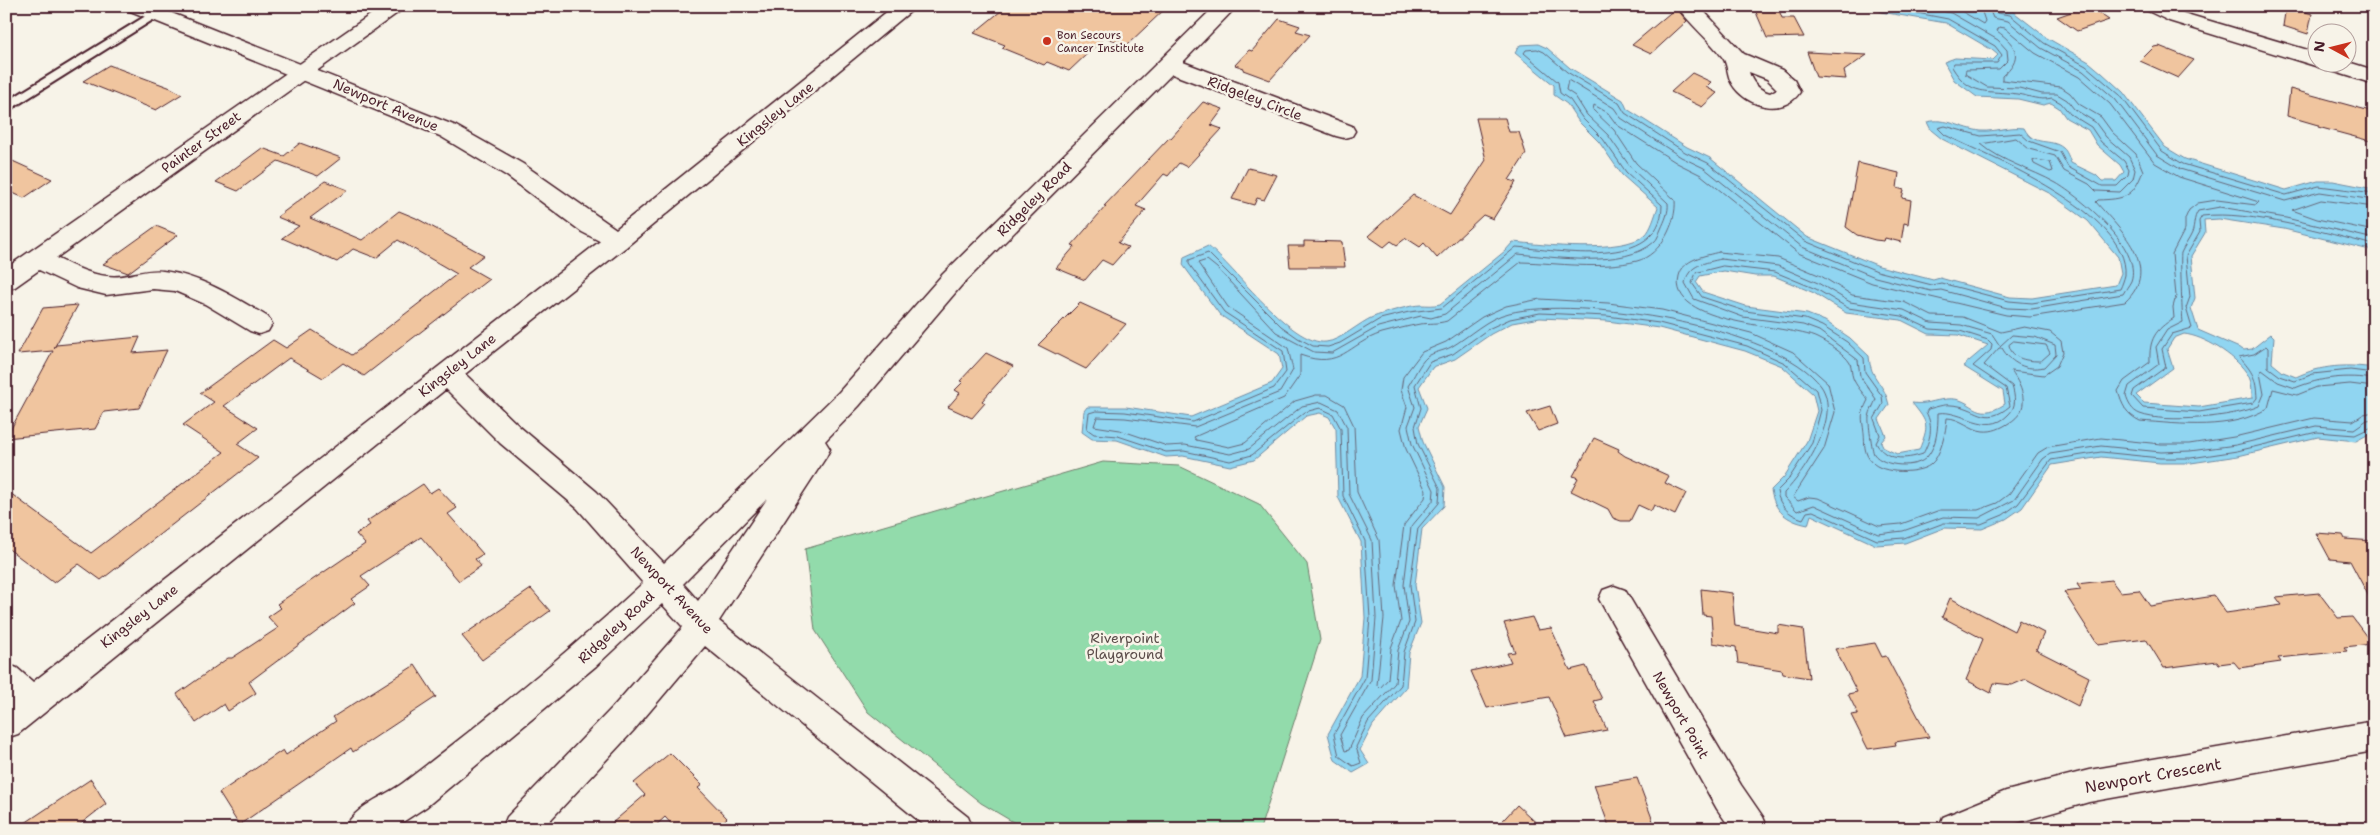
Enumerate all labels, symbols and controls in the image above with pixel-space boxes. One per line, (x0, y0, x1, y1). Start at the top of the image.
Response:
north arrow (2308, 22, 2358, 72)
place label: Bon Secours Cancer Institute (1057, 28, 1144, 56)
marker: Bon Secours Cancer Institute (1041, 35, 1053, 47)
text: N (2309, 40, 2329, 53)
street label: Ridgeley Circle (1205, 72, 1305, 124)
street label: Newport Avenue (330, 75, 442, 135)
street label: Kingsley Lane (733, 77, 817, 150)
street label: Painter Street (158, 107, 244, 177)
street label: Ridgeley Road (993, 158, 1075, 240)
street label: Kingsley Lane (415, 329, 499, 401)
street label: Newport Avenue (627, 543, 717, 638)
street label: Kingsley Lane (97, 580, 181, 652)
street label: Ridgeley Road (574, 587, 658, 667)
park label: Riverpoint Playground (1087, 629, 1164, 663)
street label: Newport Point (1649, 668, 1713, 762)
street label: Newport Crescent (2083, 753, 2223, 798)

